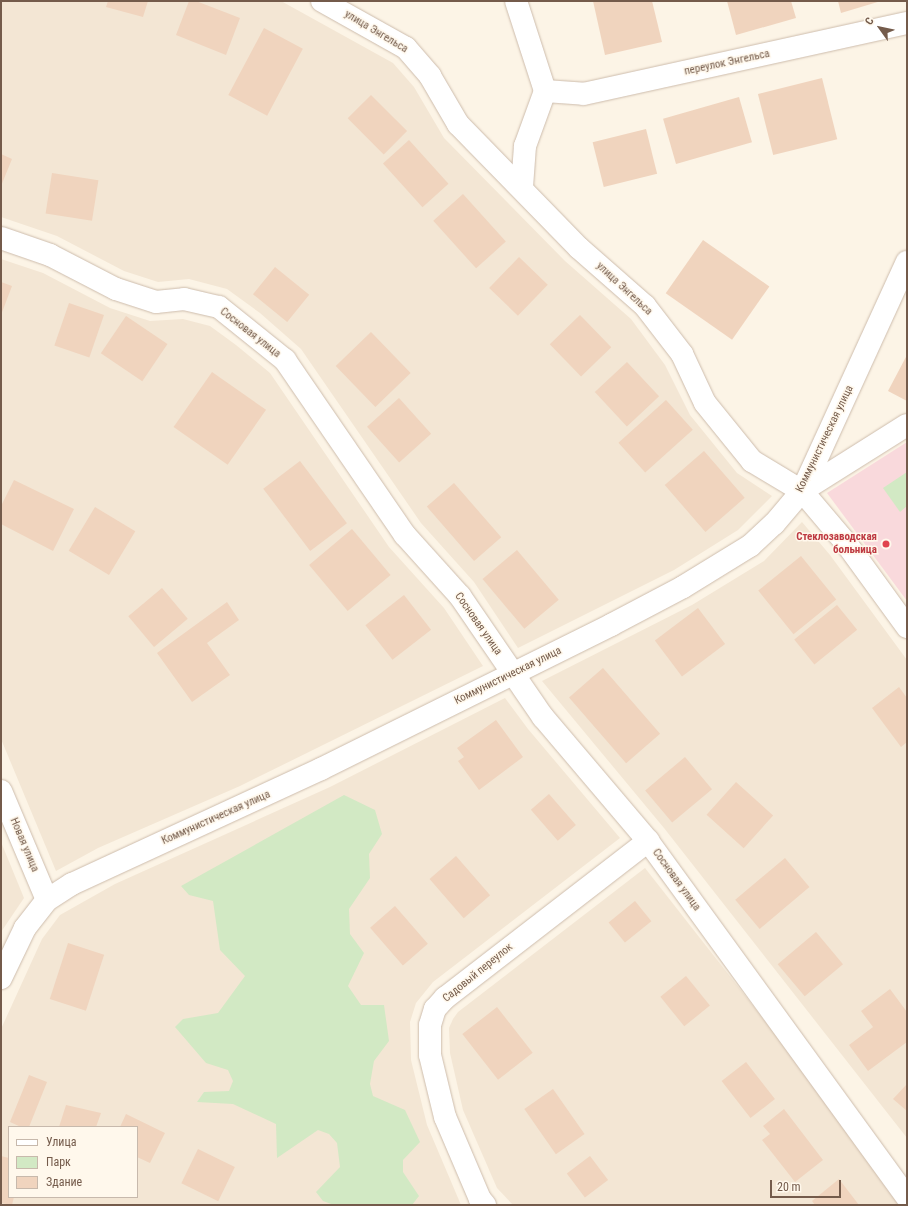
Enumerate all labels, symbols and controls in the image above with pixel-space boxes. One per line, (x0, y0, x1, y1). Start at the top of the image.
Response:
street label: улица Энгельса (342, 8, 410, 56)
north arrow (860, 8, 900, 48)
text: С (862, 15, 877, 27)
street label: переулок Энгельса (683, 47, 771, 79)
street label: улица Энгельса (593, 260, 655, 318)
street label: Сосновая улица (217, 305, 283, 361)
street label: Коммунистическая улица (793, 383, 857, 495)
place label: Стеклозаводская больница (796, 531, 877, 557)
marker: Стеклозаводская больница (880, 538, 892, 550)
street label: Сосновая улица (452, 590, 504, 658)
street label: Коммунистическая улица (452, 644, 564, 708)
street label: Коммунистическая улица (160, 788, 272, 848)
street label: Новая улица (7, 816, 41, 874)
street label: Сосновая улица (649, 847, 703, 913)
street label: Садовый переулок (440, 941, 516, 1005)
legend (8, 1126, 138, 1198)
text: Улица (46, 1135, 76, 1149)
text: Парк (46, 1155, 71, 1169)
scale bar (772, 1172, 843, 1198)
text: Здание (46, 1175, 82, 1189)
text: 20 m (777, 1180, 801, 1194)

